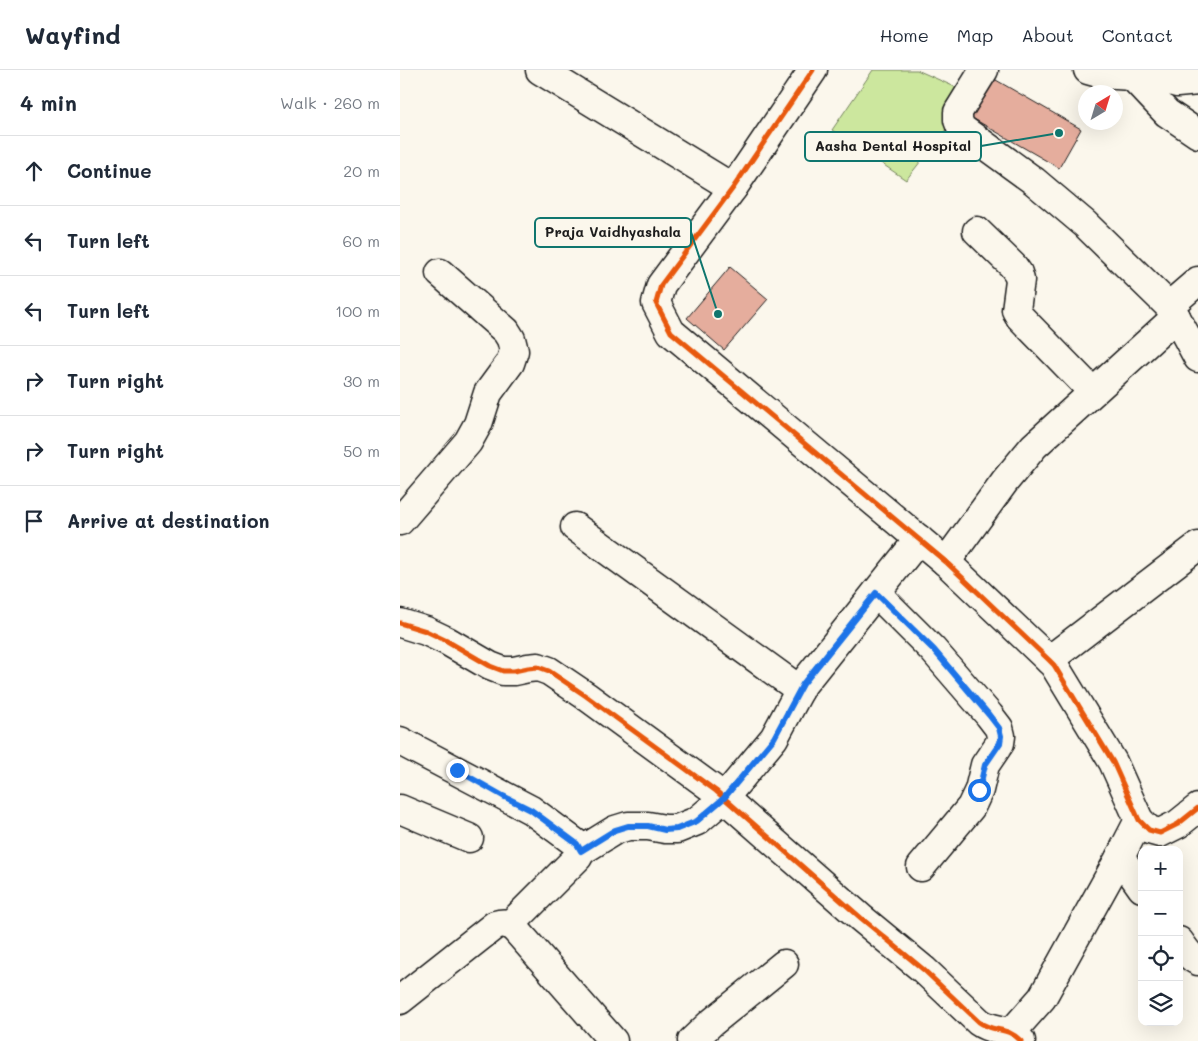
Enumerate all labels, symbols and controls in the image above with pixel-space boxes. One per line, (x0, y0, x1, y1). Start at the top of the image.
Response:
text: Wayfind (25, 19, 121, 50)
text: Home (880, 23, 929, 47)
text: Map (957, 23, 993, 47)
text: About (1021, 23, 1074, 47)
text: Contact (1102, 23, 1173, 47)
north arrow (1078, 85, 1123, 130)
text: 4 min (20, 89, 77, 116)
text: Walk · 260 m (280, 92, 380, 113)
callout: Aasha Dental Hospital (805, 132, 981, 161)
text: Aasha Dental Hospital (815, 136, 971, 155)
icon: ahead (20, 157, 48, 185)
text: Continue (67, 158, 152, 183)
text: 20 m (343, 160, 380, 181)
callout: Praja Vaidhyashala (535, 218, 691, 247)
text: Praja Vaidhyashala (545, 222, 682, 241)
icon: left (20, 227, 48, 255)
text: Turn left (67, 228, 150, 253)
text: 60 m (343, 230, 380, 251)
icon: left (20, 297, 48, 325)
text: Turn left (67, 298, 150, 323)
text: 100 m (335, 300, 380, 321)
icon: right (20, 367, 48, 395)
text: Turn right (67, 368, 164, 393)
text: 30 m (343, 370, 380, 391)
icon: right (20, 437, 48, 465)
text: Turn right (67, 438, 164, 463)
text: 50 m (343, 440, 380, 461)
icon: arrive (20, 507, 48, 535)
text: Arrive at destination (67, 508, 270, 533)
route end (446, 759, 469, 782)
route start (968, 779, 991, 802)
map controls (1138, 846, 1183, 1026)
button: + (1138, 846, 1183, 891)
button: − (1138, 891, 1183, 936)
button: locate (1138, 936, 1183, 981)
button: layers (1138, 981, 1183, 1026)

